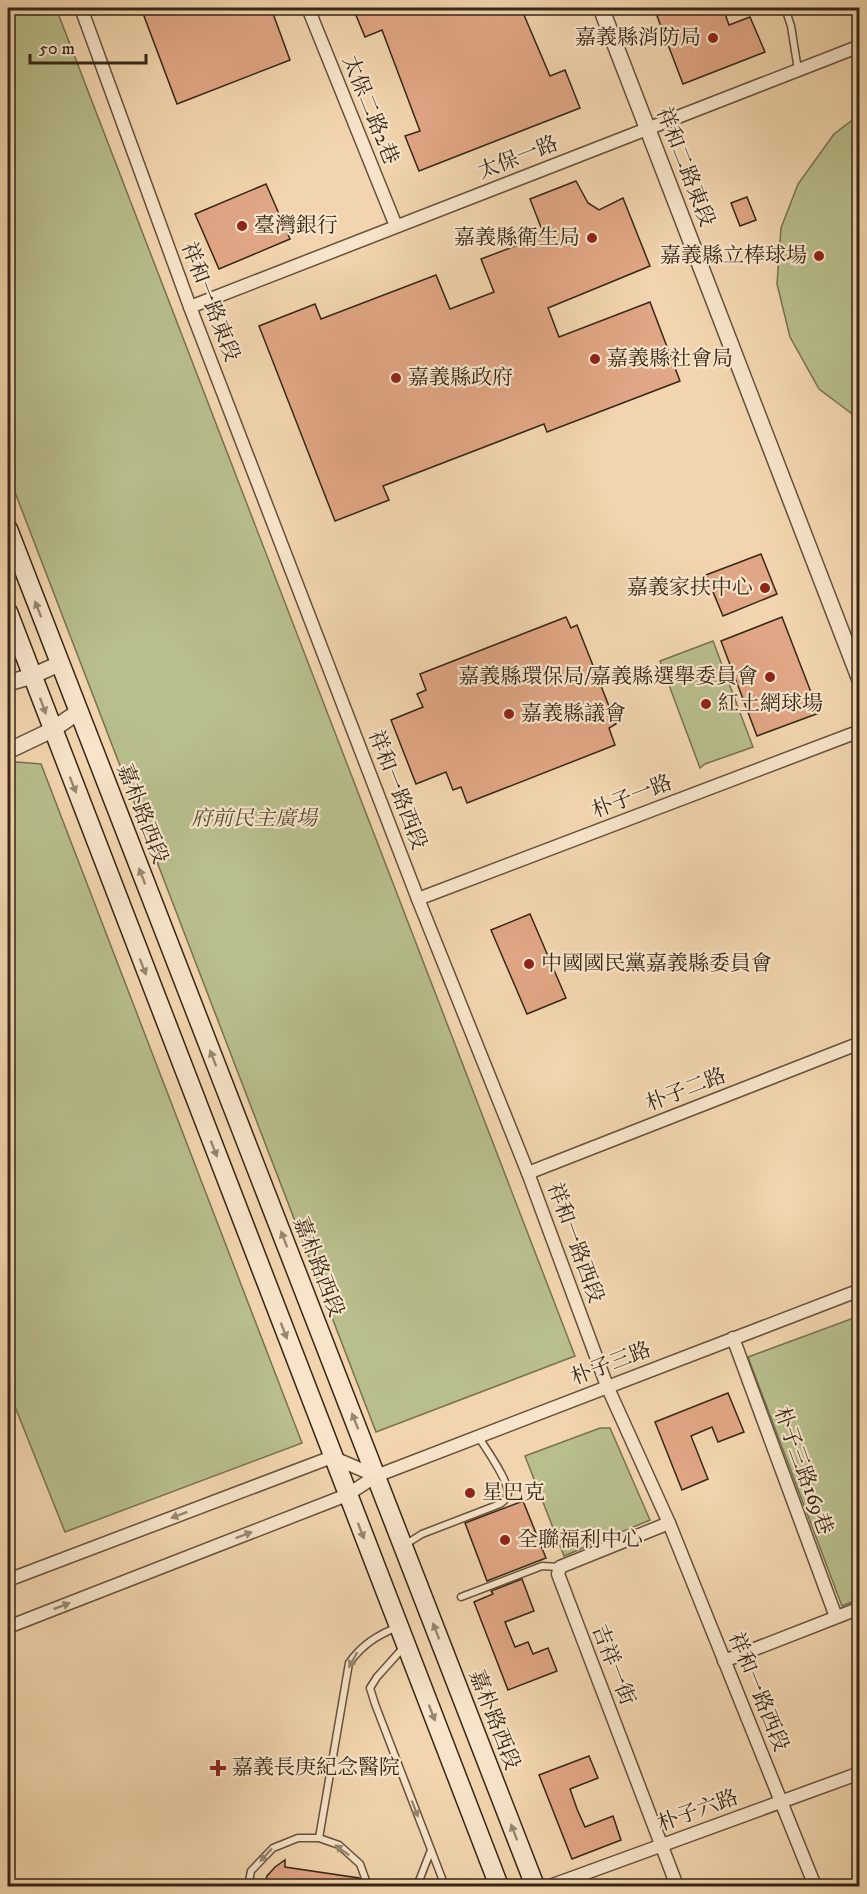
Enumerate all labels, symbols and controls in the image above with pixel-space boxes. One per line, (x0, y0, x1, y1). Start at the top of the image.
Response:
place label: 嘉義縣消防局 (575, 25, 701, 51)
scale bar (30, 27, 146, 65)
marker: 嘉義縣消防局 (706, 31, 720, 45)
text: 50 m (39, 38, 75, 60)
street label: 太保二路2巷 (336, 52, 404, 168)
street label: 祥和二路東段 (650, 104, 720, 230)
street label: 太保一路 (474, 131, 562, 185)
place label: 臺灣銀行 (254, 213, 338, 239)
marker: 臺灣銀行 (235, 219, 249, 233)
place label: 嘉義縣衛生局 (454, 225, 580, 251)
marker: 嘉義縣衛生局 (585, 231, 599, 245)
street label: 祥和一路東段 (175, 239, 245, 365)
place label: 嘉義縣立棒球場 (660, 243, 807, 269)
marker: 嘉義縣立棒球場 (812, 249, 826, 263)
place label: 嘉義縣社會局 (607, 346, 733, 372)
marker: 嘉義縣社會局 (588, 352, 602, 366)
place label: 嘉義縣政府 (408, 365, 513, 391)
marker: 嘉義縣政府 (389, 371, 403, 385)
place label: 嘉義家扶中心 (627, 575, 753, 601)
marker: 嘉義家扶中心 (758, 581, 772, 595)
one-way arrow (33, 600, 43, 618)
place label: 嘉義縣環保局/嘉義縣選舉委員會 (458, 664, 758, 690)
marker: 嘉義縣環保局/嘉義縣選舉委員會 (763, 670, 777, 684)
place label: 紅土網球場 (718, 691, 823, 717)
one-way arrow (39, 697, 49, 715)
marker: 紅土網球場 (699, 697, 713, 711)
place label: 嘉義縣議會 (521, 701, 626, 727)
marker: 嘉義縣議會 (502, 707, 516, 721)
street label: 祥和一路西段 (362, 727, 432, 853)
street label: 嘉朴路西段 (111, 760, 173, 868)
street label: 朴子一路 (588, 770, 676, 824)
one-way arrow (69, 776, 79, 794)
park label: 府前民主廣場 (191, 806, 319, 832)
one-way arrow (137, 867, 146, 885)
place label: 中國國民黨嘉義縣委員會 (541, 951, 772, 977)
marker: 中國國民黨嘉義縣委員會 (522, 957, 536, 971)
one-way arrow (139, 958, 149, 976)
one-way arrow (208, 1048, 218, 1066)
street label: 朴子二路 (642, 1063, 730, 1117)
one-way arrow (209, 1140, 219, 1158)
street label: 祥和一路西段 (541, 1179, 609, 1307)
street label: 嘉朴路西段 (287, 1213, 349, 1321)
one-way arrow (278, 1230, 288, 1248)
one-way arrow (279, 1322, 289, 1340)
street label: 朴子三路 (567, 1337, 655, 1391)
street label: 朴子三路169巷 (768, 1404, 838, 1538)
one-way arrow (349, 1412, 359, 1430)
place label: 星巴克 (482, 1480, 545, 1506)
marker: 星巴克 (463, 1486, 477, 1500)
one-way arrow (170, 1510, 188, 1520)
one-way arrow (357, 1522, 366, 1540)
place label: 全聯福利中心 (517, 1527, 643, 1553)
one-way arrow (235, 1530, 253, 1540)
marker: 全聯福利中心 (498, 1533, 512, 1547)
one-way arrow (53, 1601, 71, 1610)
one-way arrow (430, 1621, 440, 1639)
street label: 吉祥一街 (586, 1621, 640, 1709)
street label: 祥和一路西段 (722, 1629, 794, 1755)
one-way arrow (348, 1651, 358, 1669)
street label: 嘉朴路西段 (463, 1666, 525, 1774)
one-way arrow (427, 1704, 437, 1722)
place label: 嘉義長庚紀念醫院 (232, 1755, 400, 1781)
marker: 嘉義長庚紀念醫院 (209, 1759, 227, 1777)
street label: 朴子六路 (654, 1784, 742, 1838)
one-way arrow (411, 1800, 420, 1818)
one-way arrow (508, 1823, 518, 1841)
one-way arrow (335, 1844, 350, 1856)
one-way arrow (259, 1848, 273, 1863)

